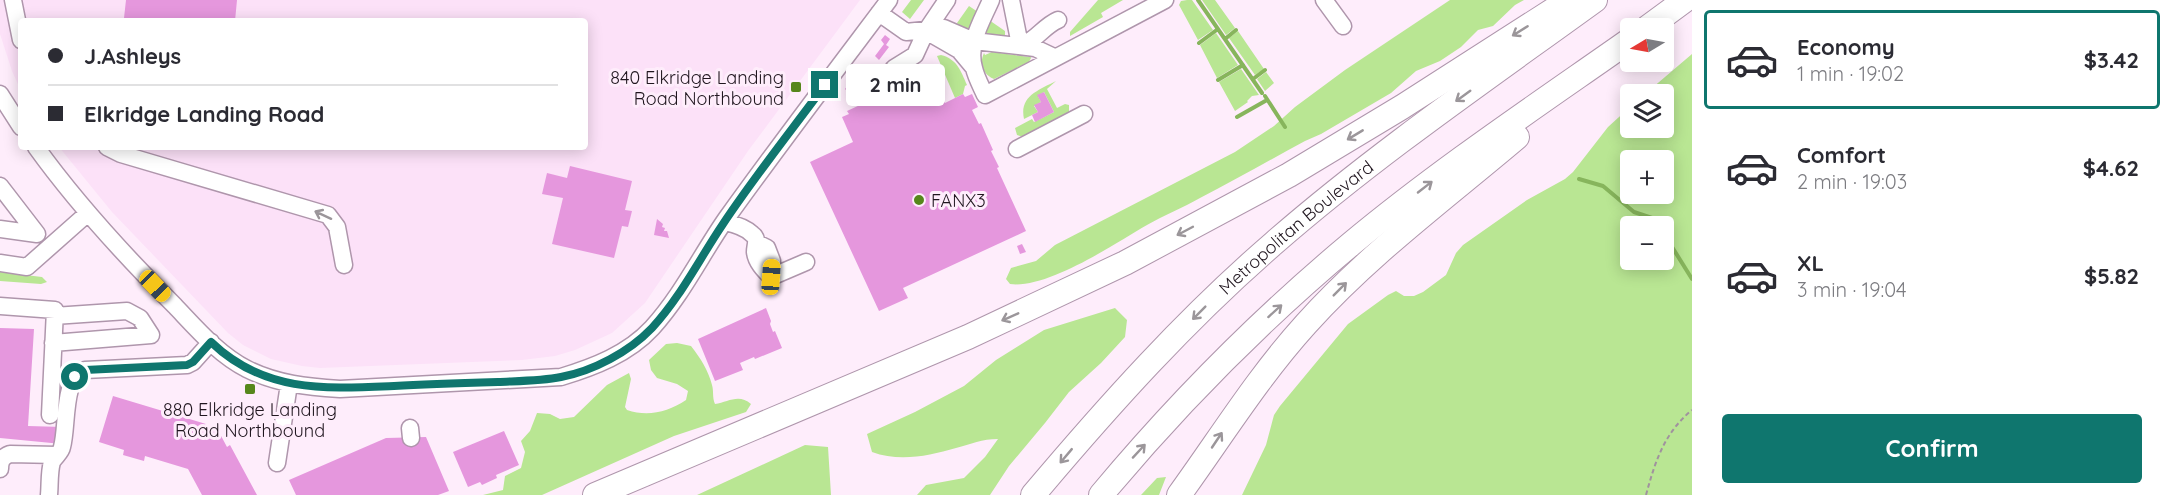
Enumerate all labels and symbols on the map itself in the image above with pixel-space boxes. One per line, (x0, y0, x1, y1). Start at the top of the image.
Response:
north arrow (1620, 18, 1674, 72)
one-way arrow (1512, 26, 1529, 38)
callout: 2 min (846, 64, 945, 106)
place label: 840 Elkridge Landing Road Northbound (610, 66, 784, 110)
route end (811, 71, 838, 98)
marker: 840 Elkridge Landing Road Northbound (789, 80, 803, 94)
one-way arrow (1455, 90, 1471, 102)
one-way arrow (1347, 130, 1364, 142)
street label: Metropolitan Boulevard (1214, 155, 1378, 299)
one-way arrow (1417, 181, 1433, 194)
place label: FANX3 (931, 189, 986, 212)
marker: FANX3 (912, 193, 926, 207)
one-way arrow (314, 208, 332, 220)
one-way arrow (1177, 225, 1194, 237)
car (761, 258, 781, 296)
car (136, 267, 174, 305)
one-way arrow (1332, 281, 1347, 296)
one-way arrow (1267, 304, 1282, 318)
one-way arrow (1192, 306, 1207, 320)
one-way arrow (1002, 312, 1020, 324)
route start (61, 363, 88, 390)
marker: 880 Elkridge Landing Road Northbound (243, 382, 257, 396)
place label: 880 Elkridge Landing Road Northbound (163, 398, 337, 442)
one-way arrow (1211, 432, 1223, 449)
one-way arrow (1132, 443, 1146, 458)
one-way arrow (1060, 448, 1073, 464)

